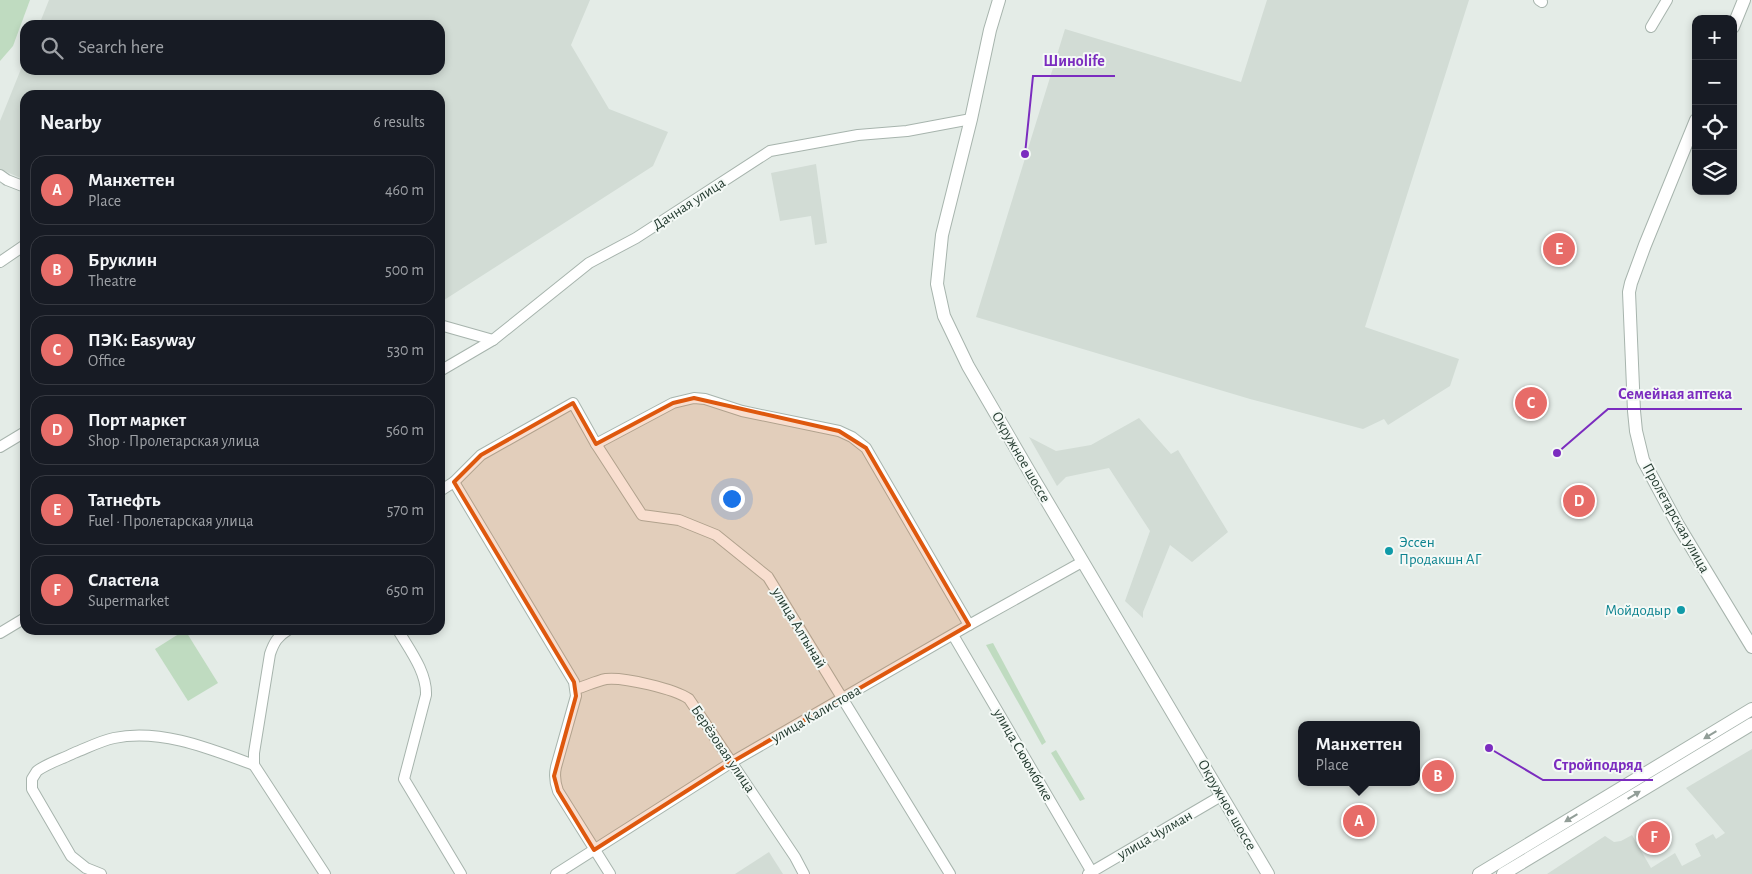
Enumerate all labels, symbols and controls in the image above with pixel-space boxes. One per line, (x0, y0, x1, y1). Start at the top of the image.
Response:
map controls (1692, 15, 1737, 195)
button: + (1692, 15, 1737, 60)
search box (20, 20, 445, 75)
icon: search (38, 34, 66, 62)
text: Search here (78, 38, 164, 57)
callout: Шиноlife (1033, 45, 1115, 76)
text: Шиноlife (1043, 53, 1105, 69)
button: − (1692, 60, 1737, 105)
button: locate (1692, 105, 1737, 150)
text: Nearby (40, 112, 101, 133)
text: 6 results (373, 114, 425, 130)
button: layers (1692, 150, 1737, 195)
text: Манхеттен (88, 171, 175, 190)
street label: Дачная улица (650, 175, 728, 233)
text: A (52, 182, 62, 198)
text: 460 m (385, 182, 424, 198)
text: Place (88, 193, 121, 209)
pin: E (1543, 230, 1575, 268)
text: Бруклин (88, 251, 157, 270)
text: B (52, 262, 62, 278)
text: 500 m (385, 262, 424, 278)
text: Theatre (88, 273, 136, 289)
text: ПЭК: Easyway (88, 331, 195, 350)
text: C (53, 342, 61, 358)
text: 530 m (387, 342, 424, 358)
text: Office (88, 353, 125, 369)
callout: Семейная аптека (1608, 378, 1742, 409)
pin: C (1515, 384, 1547, 422)
text: Семейная аптека (1618, 386, 1732, 402)
street label: Окружное шоссе (989, 409, 1053, 505)
text: Порт маркет (88, 411, 186, 430)
text: D (52, 422, 62, 438)
text: 560 m (386, 422, 424, 438)
text: Shop · Пролетарская улица (88, 433, 260, 449)
street label: Пролетарская улица (1640, 461, 1712, 575)
pin: D (1563, 482, 1595, 520)
your location (719, 486, 745, 512)
text: Татнефть (88, 491, 161, 510)
text: E (53, 502, 61, 518)
text: 570 m (387, 502, 424, 518)
text: Fuel · Пролетарская улица (88, 513, 254, 529)
place label: Эссен Продакшн АГ (1399, 535, 1482, 567)
marker: Эссен Продакшн АГ (1383, 545, 1395, 557)
text: Сластела (88, 571, 159, 590)
text: F (53, 582, 61, 598)
text: 650 m (386, 582, 424, 598)
street label: улица Алтынай (769, 584, 829, 671)
text: Supermarket (88, 593, 169, 609)
place label: Мойдодыр (1605, 603, 1671, 618)
marker: Мойдодыр (1675, 604, 1687, 616)
street label: улица Калистова (768, 682, 863, 746)
street label: Берёзовая улица (688, 703, 758, 796)
street label: улица Сююмбике (990, 705, 1056, 804)
popup (1298, 721, 1420, 786)
one-way arrow (1704, 730, 1717, 739)
text: Манхеттен (1316, 735, 1402, 754)
callout: Стройподряд (1543, 749, 1653, 780)
street label: Окружное шоссе (1195, 757, 1259, 853)
text: Place (1316, 757, 1349, 773)
pin: B (1422, 757, 1454, 795)
text: Стройподряд (1553, 757, 1643, 773)
one-way arrow (1628, 790, 1641, 799)
pin: A (1343, 802, 1375, 840)
street label: улица Чулман (1114, 808, 1195, 863)
one-way arrow (1564, 814, 1578, 823)
pin: F (1638, 818, 1670, 856)

